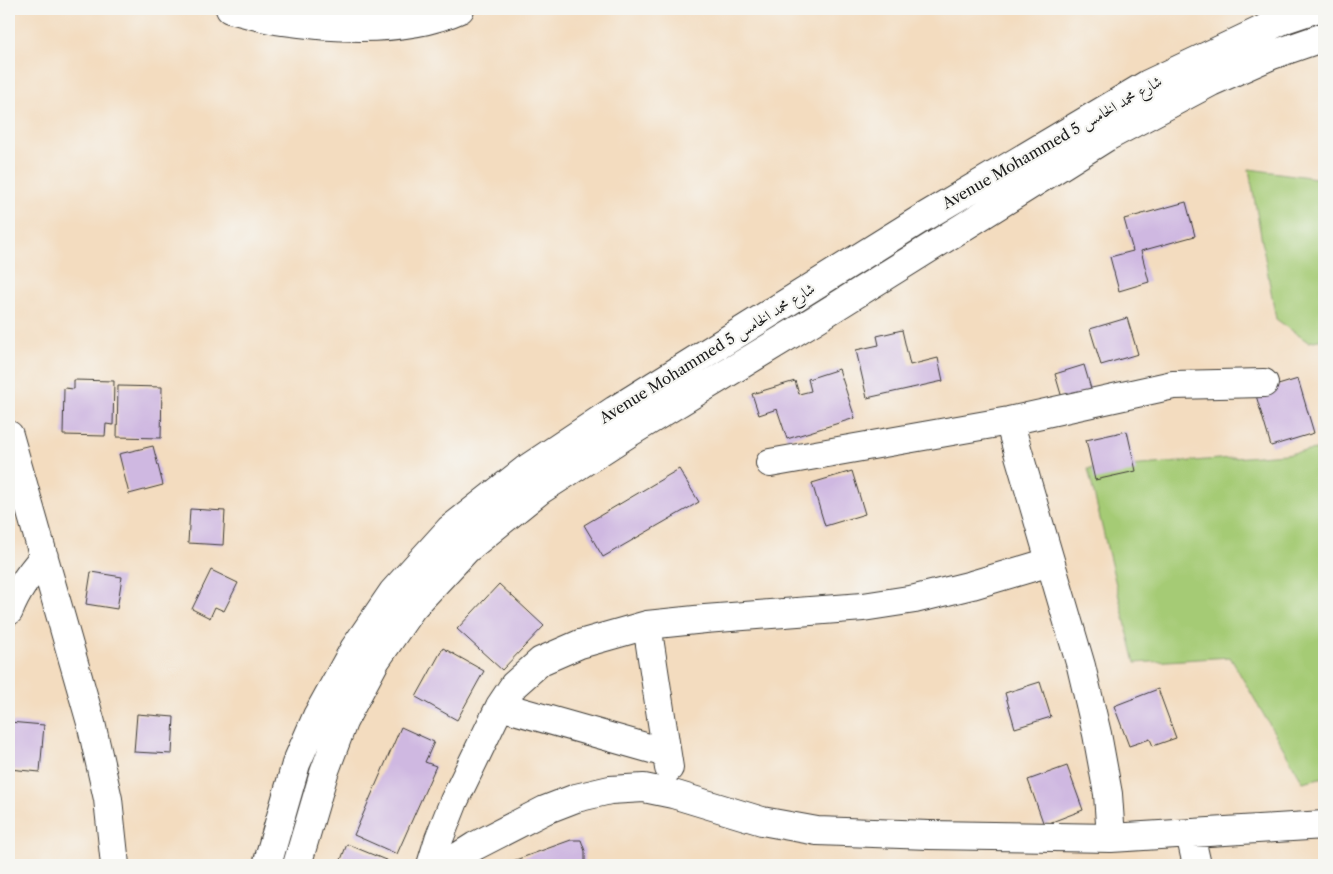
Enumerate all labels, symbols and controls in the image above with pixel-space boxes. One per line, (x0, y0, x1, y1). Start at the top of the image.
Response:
street label: Avenue Mohammed 5 شارع محمد الخامس (938, 71, 1167, 217)
street label: Avenue Mohammed 5 شارع محمد الخامس (595, 279, 820, 431)

